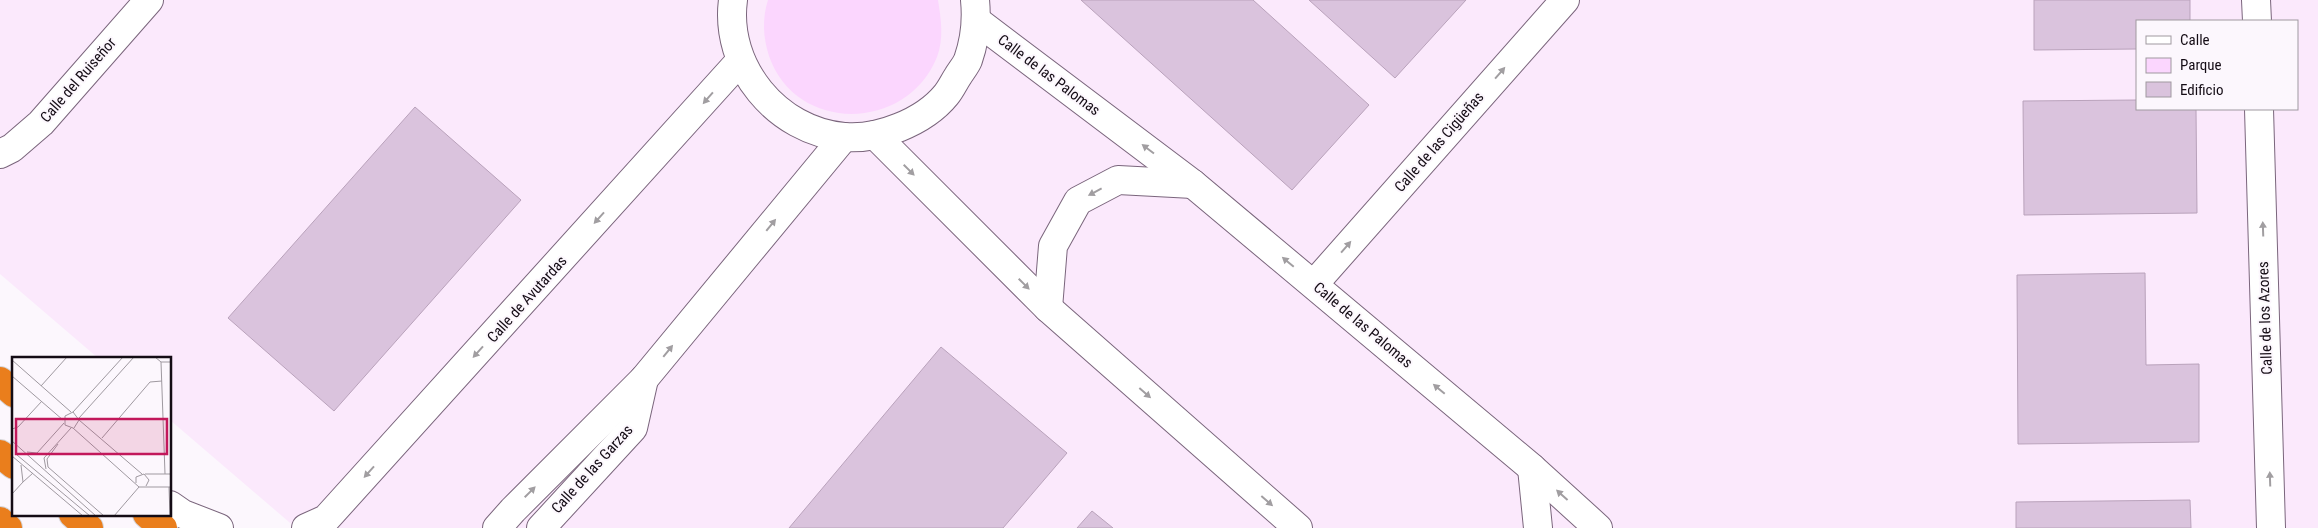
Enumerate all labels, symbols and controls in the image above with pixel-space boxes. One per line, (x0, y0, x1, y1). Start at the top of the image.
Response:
legend (2136, 20, 2298, 110)
street label: Calle de las Palomas (994, 31, 1104, 119)
text: Calle (2180, 31, 2210, 49)
street label: Calle del Ruiseñor (36, 34, 120, 126)
text: Parque (2180, 56, 2222, 74)
one-way arrow (1494, 68, 1506, 80)
text: Edificio (2180, 81, 2223, 99)
street label: Calle de las Cigüeñas (1391, 88, 1487, 196)
one-way arrow (703, 91, 714, 104)
one-way arrow (1142, 144, 1155, 155)
one-way arrow (903, 163, 915, 175)
one-way arrow (1088, 188, 1103, 196)
one-way arrow (594, 212, 605, 225)
one-way arrow (765, 219, 776, 232)
one-way arrow (2258, 221, 2266, 237)
one-way arrow (1340, 242, 1352, 254)
street label: Calle de Avutardas (483, 252, 571, 346)
one-way arrow (1282, 257, 1295, 268)
street label: Calle de los Azores (2254, 261, 2276, 375)
one-way arrow (1018, 278, 1030, 290)
street label: Calle de las Palomas (1310, 278, 1416, 372)
one-way arrow (662, 344, 673, 357)
one-way arrow (473, 345, 484, 358)
inset map (12, 357, 171, 516)
one-way arrow (1433, 384, 1446, 395)
one-way arrow (1138, 388, 1151, 399)
street label: Calle de las Garzas (547, 421, 637, 517)
one-way arrow (363, 465, 375, 477)
one-way arrow (2265, 471, 2273, 487)
one-way arrow (524, 486, 536, 498)
one-way arrow (1557, 489, 1569, 501)
one-way arrow (1260, 495, 1272, 507)

